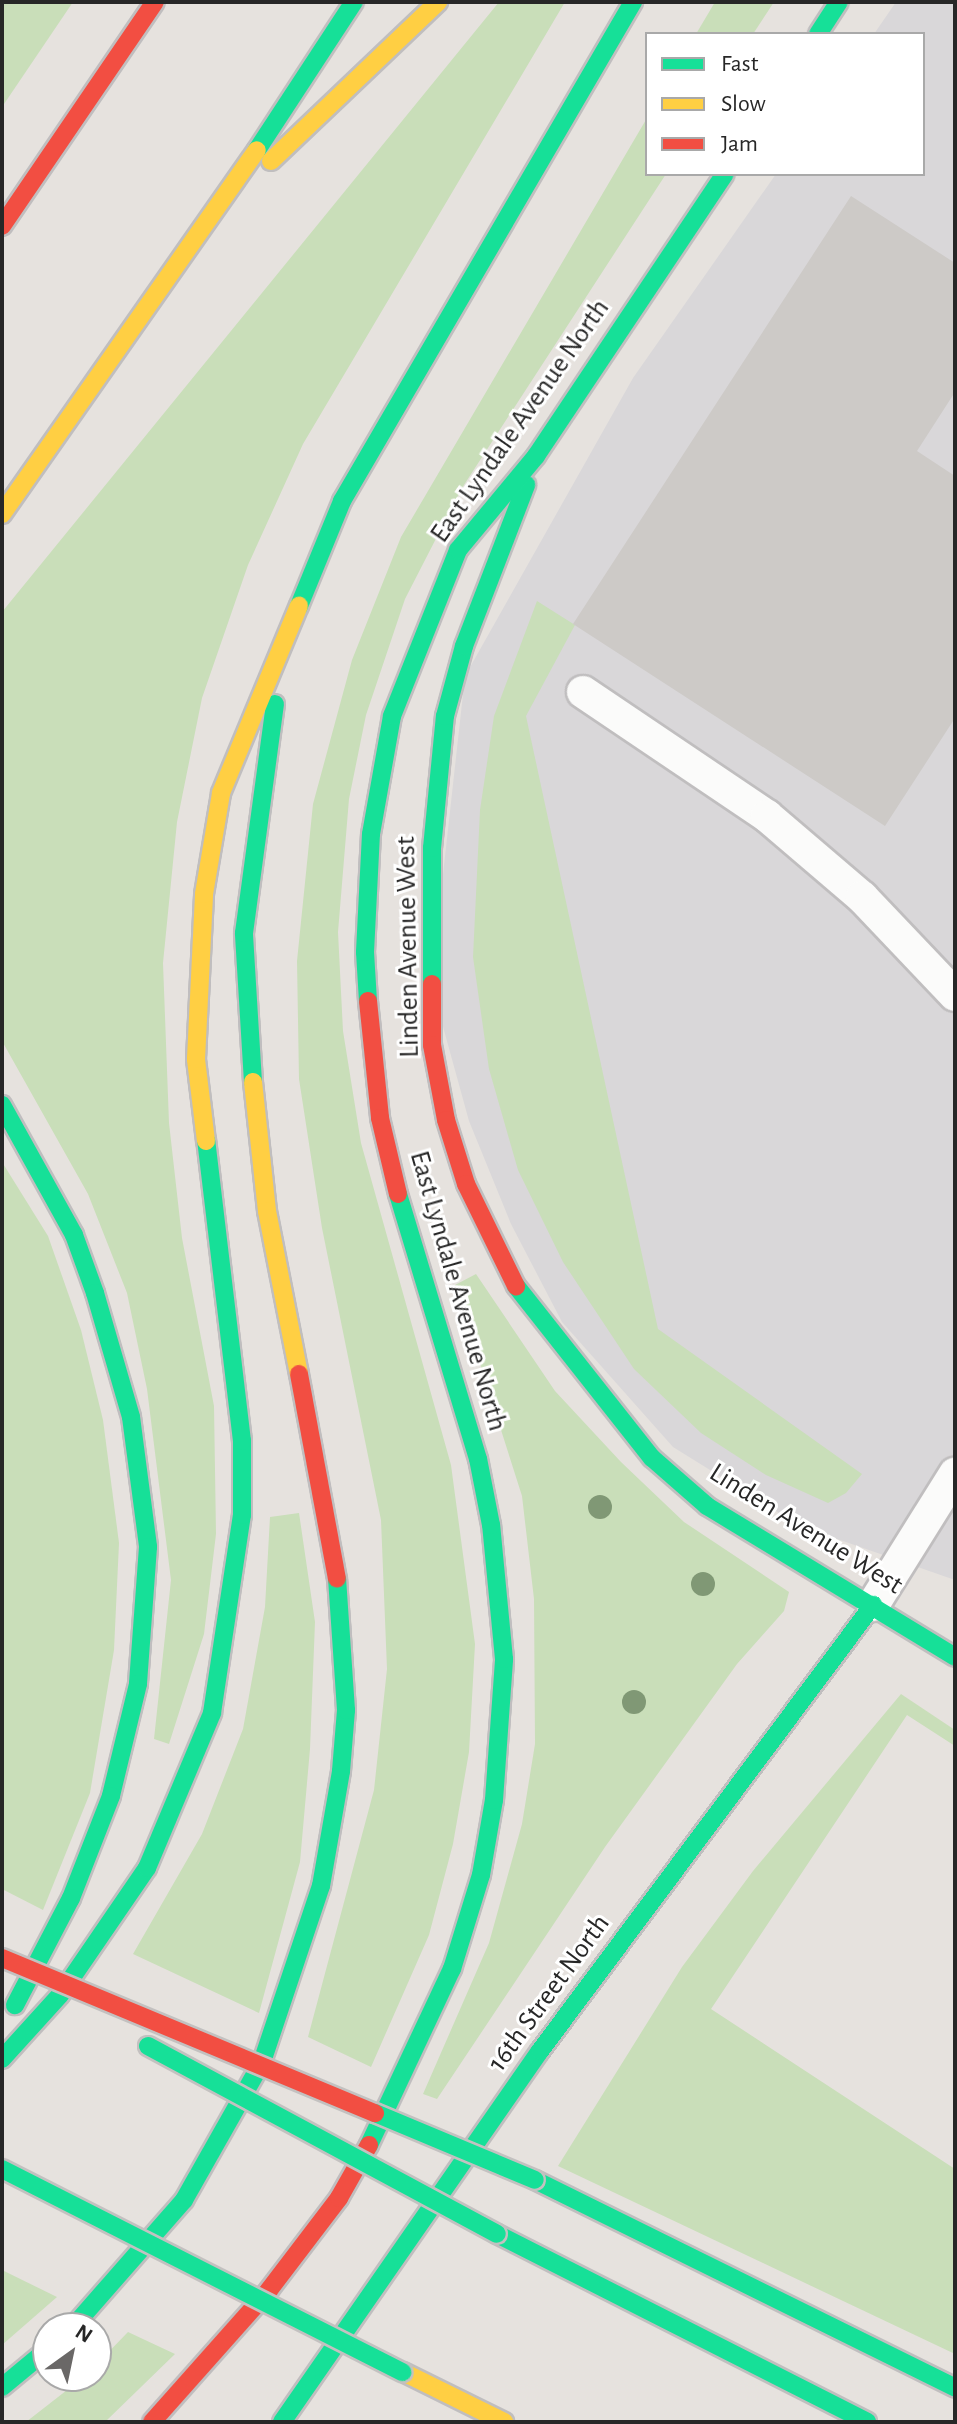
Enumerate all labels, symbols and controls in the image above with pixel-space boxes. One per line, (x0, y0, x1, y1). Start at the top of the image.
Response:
legend (645, 32, 925, 176)
text: Fast (721, 52, 758, 76)
text: Slow (721, 92, 766, 116)
text: Jam (721, 132, 758, 156)
street label: East Lyndale Avenue North (423, 293, 617, 549)
street label: Linden Avenue West (389, 836, 427, 1058)
street label: East Lyndale Avenue North (402, 1147, 514, 1435)
street label: Linden Avenue West (703, 1456, 909, 1602)
street label: 16th Street North (481, 1908, 617, 2078)
north arrow (32, 2312, 112, 2392)
text: N (72, 2320, 96, 2347)

